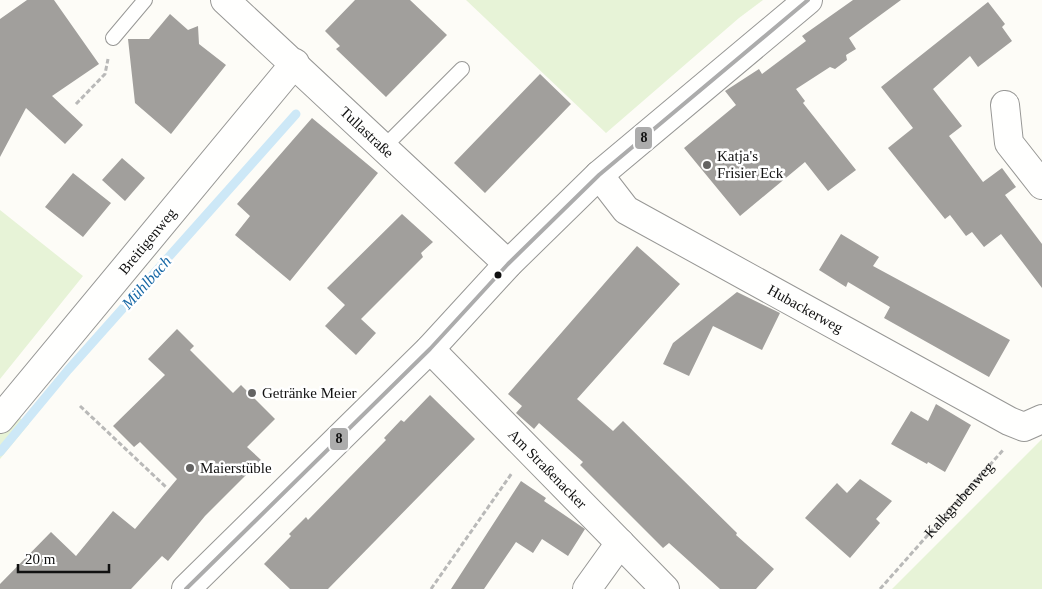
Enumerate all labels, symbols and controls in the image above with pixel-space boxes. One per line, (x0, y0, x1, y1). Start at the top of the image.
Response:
street label: Tullastraße (337, 104, 397, 161)
line badge: 8 (634, 126, 653, 150)
text: 8 (641, 130, 648, 145)
place label: Katja's Frisier Eck (717, 148, 784, 181)
marker: Katja's Frisier Eck (701, 159, 713, 171)
street label: Breitigenweg (115, 205, 180, 277)
water label: Mühlbach (118, 253, 174, 313)
unlabelled marker (493, 270, 503, 280)
street label: Hubackerweg (765, 282, 846, 336)
place label: Getränke Meier (262, 385, 357, 401)
marker: Getränke Meier (246, 387, 258, 399)
street label: Am Straßenacker (505, 426, 590, 512)
line badge: 8 (329, 427, 349, 451)
text: 8 (336, 431, 343, 446)
street label: Kalkgrubenweg (921, 458, 997, 541)
place label: Maierstüble (200, 460, 272, 476)
marker: Maierstüble (184, 462, 196, 474)
scale bar (18, 542, 109, 574)
text: 20 m (25, 551, 56, 567)

